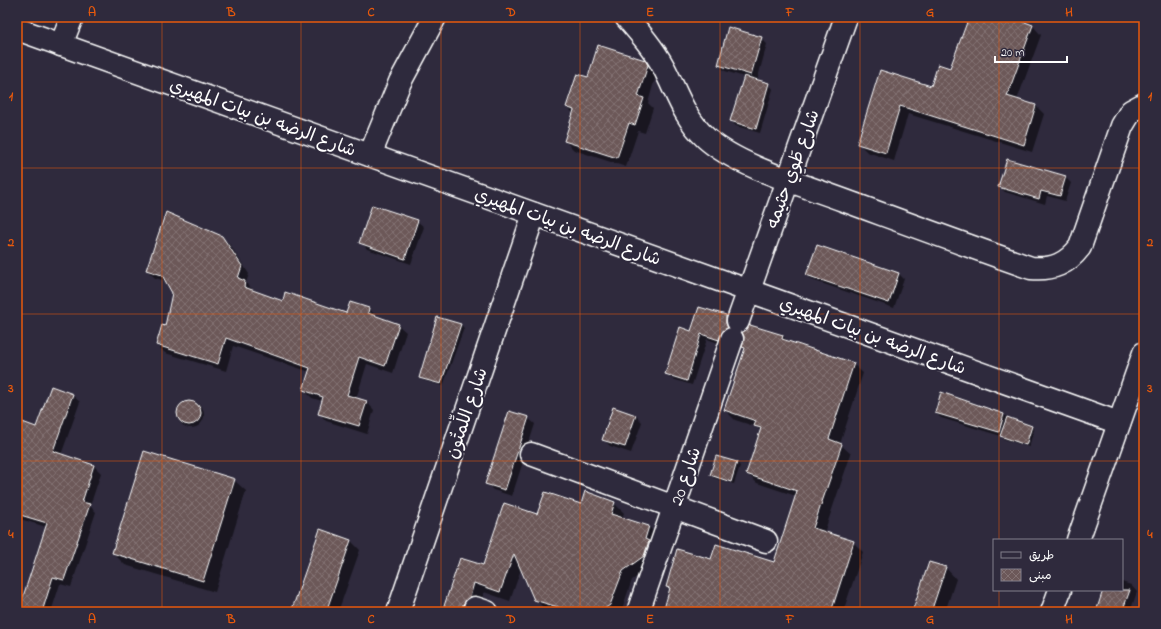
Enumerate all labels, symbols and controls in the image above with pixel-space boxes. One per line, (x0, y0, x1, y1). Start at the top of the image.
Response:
text: A (88, 3, 96, 22)
text: B (226, 3, 236, 22)
text: C (367, 3, 375, 22)
text: D (505, 3, 516, 22)
text: E (646, 3, 654, 22)
text: F (785, 3, 795, 22)
text: G (926, 3, 934, 22)
text: H (1065, 3, 1073, 22)
scale bar (995, 38, 1067, 64)
text: 20 m (1001, 44, 1024, 62)
street label: شارع الرضه بن بيات المهيري (165, 73, 359, 165)
text: 1 (9, 87, 14, 106)
text: 1 (1148, 87, 1153, 106)
street label: شارع طَوِي حثيمه (760, 106, 828, 233)
street label: شارع الرضه بن بيات المهيري (470, 182, 664, 274)
text: 2 (7, 233, 15, 252)
text: 2 (1146, 233, 1154, 252)
street label: شارع الرضه بن بيات المهيري (775, 291, 969, 383)
street label: شارع اللِّمتُون (436, 363, 496, 463)
text: 3 (7, 379, 14, 398)
text: 3 (1146, 379, 1153, 398)
street label: شارع 20 (665, 444, 709, 509)
text: 4 (7, 525, 14, 544)
text: 4 (1146, 525, 1153, 544)
legend (993, 539, 1123, 591)
text: طريق (1029, 547, 1054, 565)
text: مبنى (1029, 567, 1052, 585)
text: A (88, 610, 96, 629)
text: B (226, 610, 236, 629)
text: C (367, 610, 375, 629)
text: D (505, 610, 516, 629)
text: E (646, 610, 654, 629)
text: F (785, 610, 795, 629)
text: G (926, 610, 934, 629)
text: H (1065, 610, 1073, 629)

